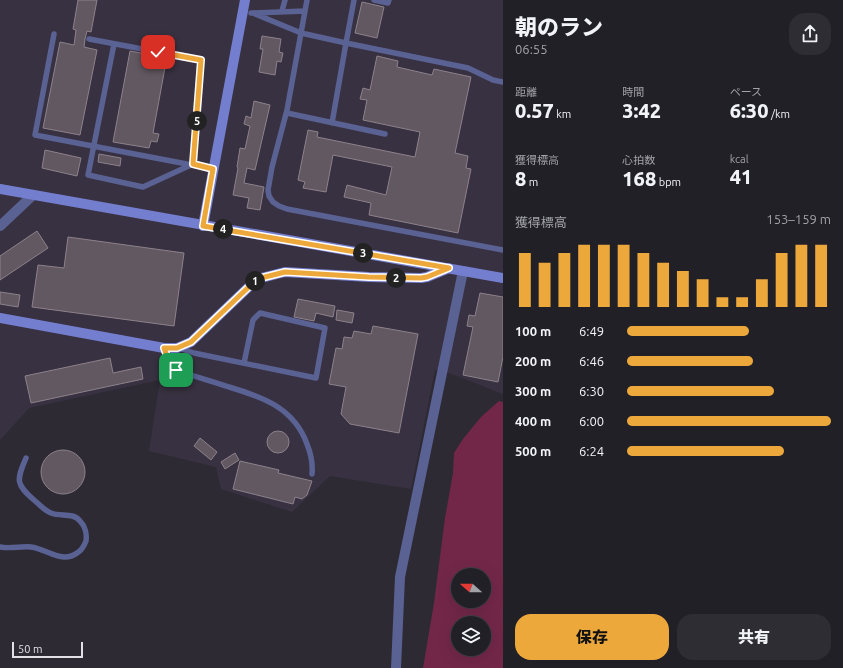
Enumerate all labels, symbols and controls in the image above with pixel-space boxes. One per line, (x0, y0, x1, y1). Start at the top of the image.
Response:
button: share (789, 13, 831, 55)
text: 朝のラン (515, 14, 603, 39)
pin (141, 35, 175, 69)
icon: check (147, 41, 169, 63)
text: 06:55 (515, 42, 548, 56)
text: 距離 (515, 86, 537, 98)
text: 時間 (622, 86, 644, 98)
text: ペース (730, 86, 762, 98)
text: 0.57 (515, 99, 554, 122)
text: 3:42 (622, 99, 661, 122)
text: 6:30 (730, 99, 768, 122)
text: km (554, 108, 571, 120)
text: /km (768, 108, 790, 120)
pin: 5 (187, 111, 207, 131)
text: 5 (194, 115, 200, 127)
text: kcal (730, 153, 749, 165)
text: 獲得標高 (515, 154, 559, 166)
text: 心拍数 (622, 154, 655, 166)
text: 41 (730, 165, 752, 188)
text: 8 (515, 167, 526, 190)
text: 168 (622, 167, 656, 190)
text: m (526, 176, 538, 188)
text: bpm (656, 176, 681, 188)
text: 153–159 m (766, 212, 831, 226)
text: 獲得標高 (515, 215, 567, 229)
pin: 4 (213, 219, 233, 239)
text: 4 (220, 223, 226, 235)
pin: 3 (353, 243, 373, 263)
text: 3 (360, 247, 366, 259)
pin: 2 (386, 268, 406, 288)
pin: 1 (245, 271, 265, 291)
text: 2 (393, 272, 399, 284)
text: 1 (252, 275, 258, 287)
text: 100 m (515, 324, 551, 338)
text: 6:49 (579, 324, 604, 338)
pin (159, 353, 193, 387)
text: 200 m (515, 354, 551, 368)
text: 6:46 (579, 354, 604, 368)
icon: arrive (165, 359, 187, 381)
text: 300 m (515, 384, 551, 398)
text: 6:30 (579, 384, 604, 398)
text: 400 m (515, 414, 551, 428)
text: 6:00 (579, 414, 604, 428)
text: 500 m (515, 444, 551, 458)
text: 6:24 (579, 444, 604, 458)
north arrow (451, 568, 491, 608)
map controls (451, 568, 491, 656)
button: 保存 (515, 614, 669, 660)
button: 共有 (677, 614, 831, 660)
button: layers (451, 616, 491, 656)
scale bar (12, 640, 83, 659)
text: 50 m (18, 643, 42, 655)

